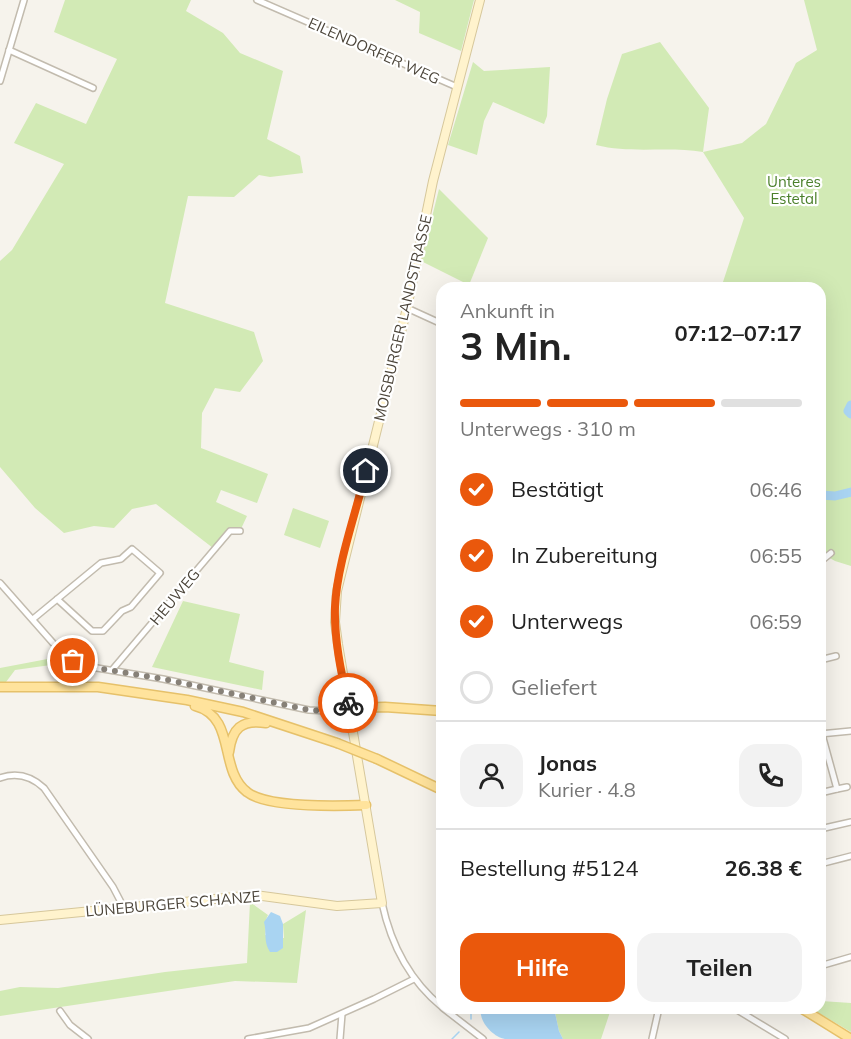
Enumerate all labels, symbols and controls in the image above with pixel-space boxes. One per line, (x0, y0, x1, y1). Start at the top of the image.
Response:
street label: EILENDORFER WEG (305, 13, 443, 88)
park label: Unteres Estetal (767, 172, 821, 208)
street label: MOISBURGER LANDSTRASSE (369, 213, 436, 423)
text: Ankunft in (460, 298, 555, 323)
text: 07:12–07:17 (674, 319, 802, 347)
text: 3 Min. (460, 321, 571, 370)
text: Unterwegs · 310 m (460, 416, 636, 441)
pin (340, 445, 391, 496)
icon: home (349, 454, 382, 487)
icon: check (460, 473, 493, 506)
text: Bestätigt (511, 475, 604, 503)
text: 06:46 (749, 477, 802, 502)
icon: check (460, 539, 493, 572)
text: In Zubereitung (511, 541, 658, 569)
text: 06:55 (749, 543, 802, 568)
street label: HEUWEG (146, 565, 204, 629)
icon: check (460, 605, 493, 638)
text: Unterwegs (511, 607, 623, 635)
text: 06:59 (749, 609, 802, 634)
pin (47, 635, 98, 686)
icon: bag (56, 644, 89, 677)
courier (318, 673, 378, 733)
text: Geliefert (511, 673, 597, 701)
icon: bike (332, 687, 365, 720)
button: person (460, 744, 523, 807)
button: phone (739, 744, 802, 807)
text: Jonas (538, 749, 597, 777)
text: Kurier · 4.8 (538, 777, 636, 802)
text: Bestellung #5124 (460, 854, 638, 882)
text: 26.38 € (725, 854, 802, 882)
street label: LÜNEBURGER SCHANZE (85, 886, 261, 921)
button: Hilfe (460, 933, 625, 1002)
button: Teilen (637, 933, 802, 1002)

